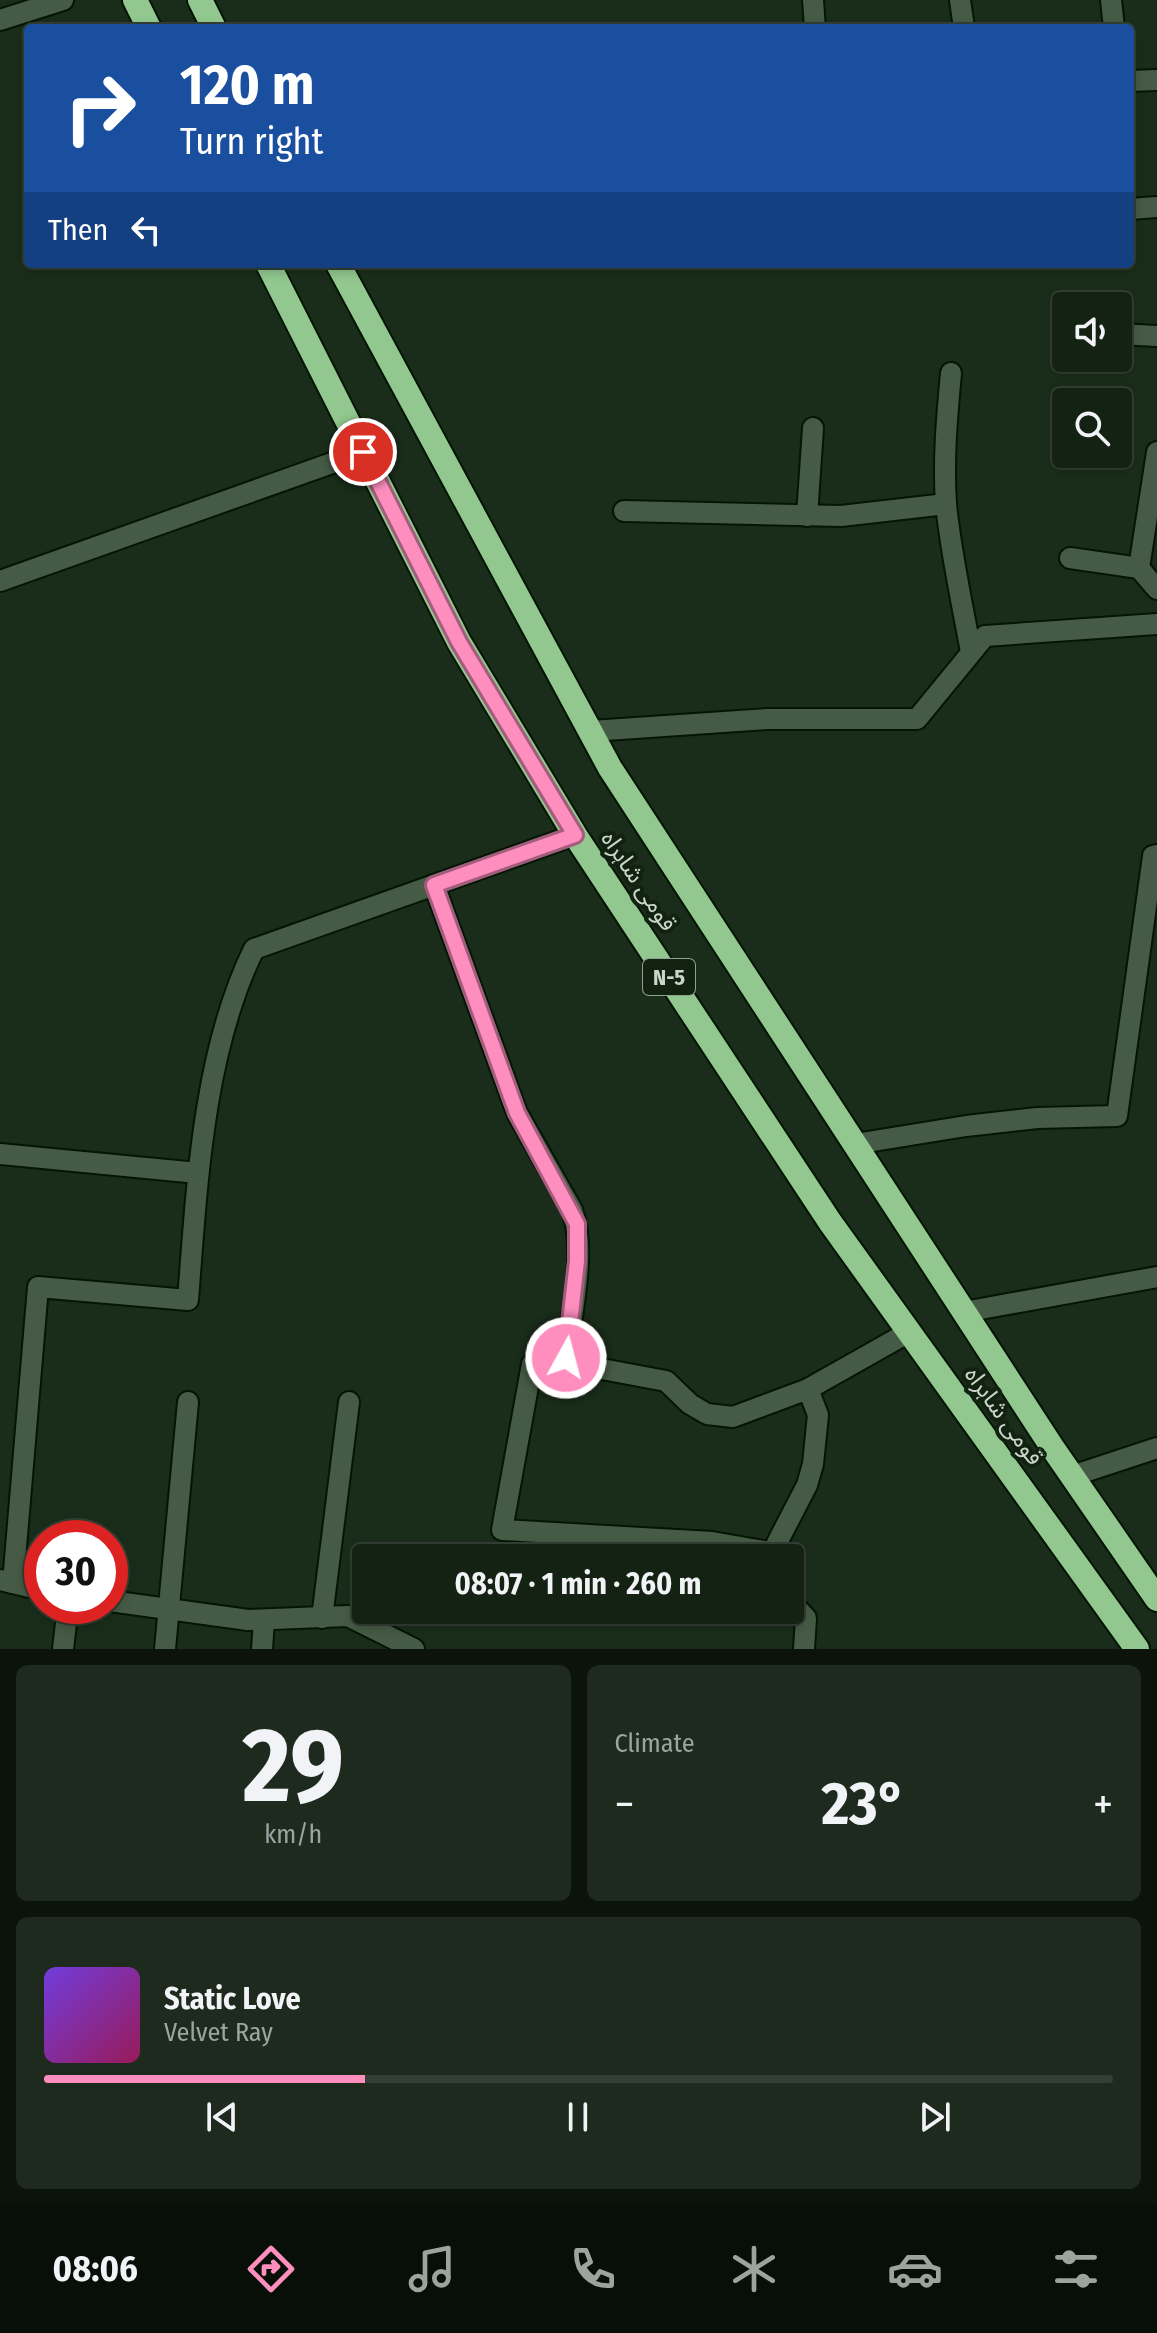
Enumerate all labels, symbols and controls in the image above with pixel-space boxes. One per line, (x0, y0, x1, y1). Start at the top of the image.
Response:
text: 120 m (180, 52, 315, 119)
icon: right (48, 56, 152, 160)
text: Turn right (180, 120, 323, 164)
icon: left (124, 208, 168, 252)
text: Then (48, 212, 108, 248)
map controls (1052, 292, 1132, 468)
button: sound (1052, 292, 1132, 372)
button: search (1052, 388, 1132, 468)
pin (329, 418, 397, 486)
icon: arrive (341, 430, 385, 474)
street label: قومی شاہراہ (595, 826, 683, 936)
road number: N-5 (643, 959, 695, 995)
position arrow (524, 1316, 608, 1400)
street label: قومی شاہراہ (959, 1361, 1049, 1471)
speed limit sign: 30 (24, 1520, 128, 1624)
text: 08:07 · 1 min · 260 m (455, 1566, 701, 1602)
text: 29 (243, 1704, 344, 1829)
text: Climate (615, 1728, 695, 1759)
text: 23° (822, 1768, 906, 1840)
text: − (615, 1778, 634, 1831)
text: + (1093, 1778, 1113, 1831)
text: km/h (264, 1819, 322, 1850)
text: Static Love (164, 1981, 301, 2017)
text: Velvet Ray (164, 2017, 273, 2048)
icon: previous (200, 2095, 244, 2139)
icon: pause (556, 2095, 600, 2139)
icon: next (913, 2095, 957, 2139)
icon: directions (243, 2241, 299, 2297)
icon: music (404, 2241, 460, 2297)
icon: phone (565, 2241, 621, 2297)
icon: climate (726, 2241, 782, 2297)
icon: car (887, 2241, 943, 2297)
icon: filters (1048, 2241, 1104, 2297)
text: 08:06 (53, 2247, 138, 2291)

